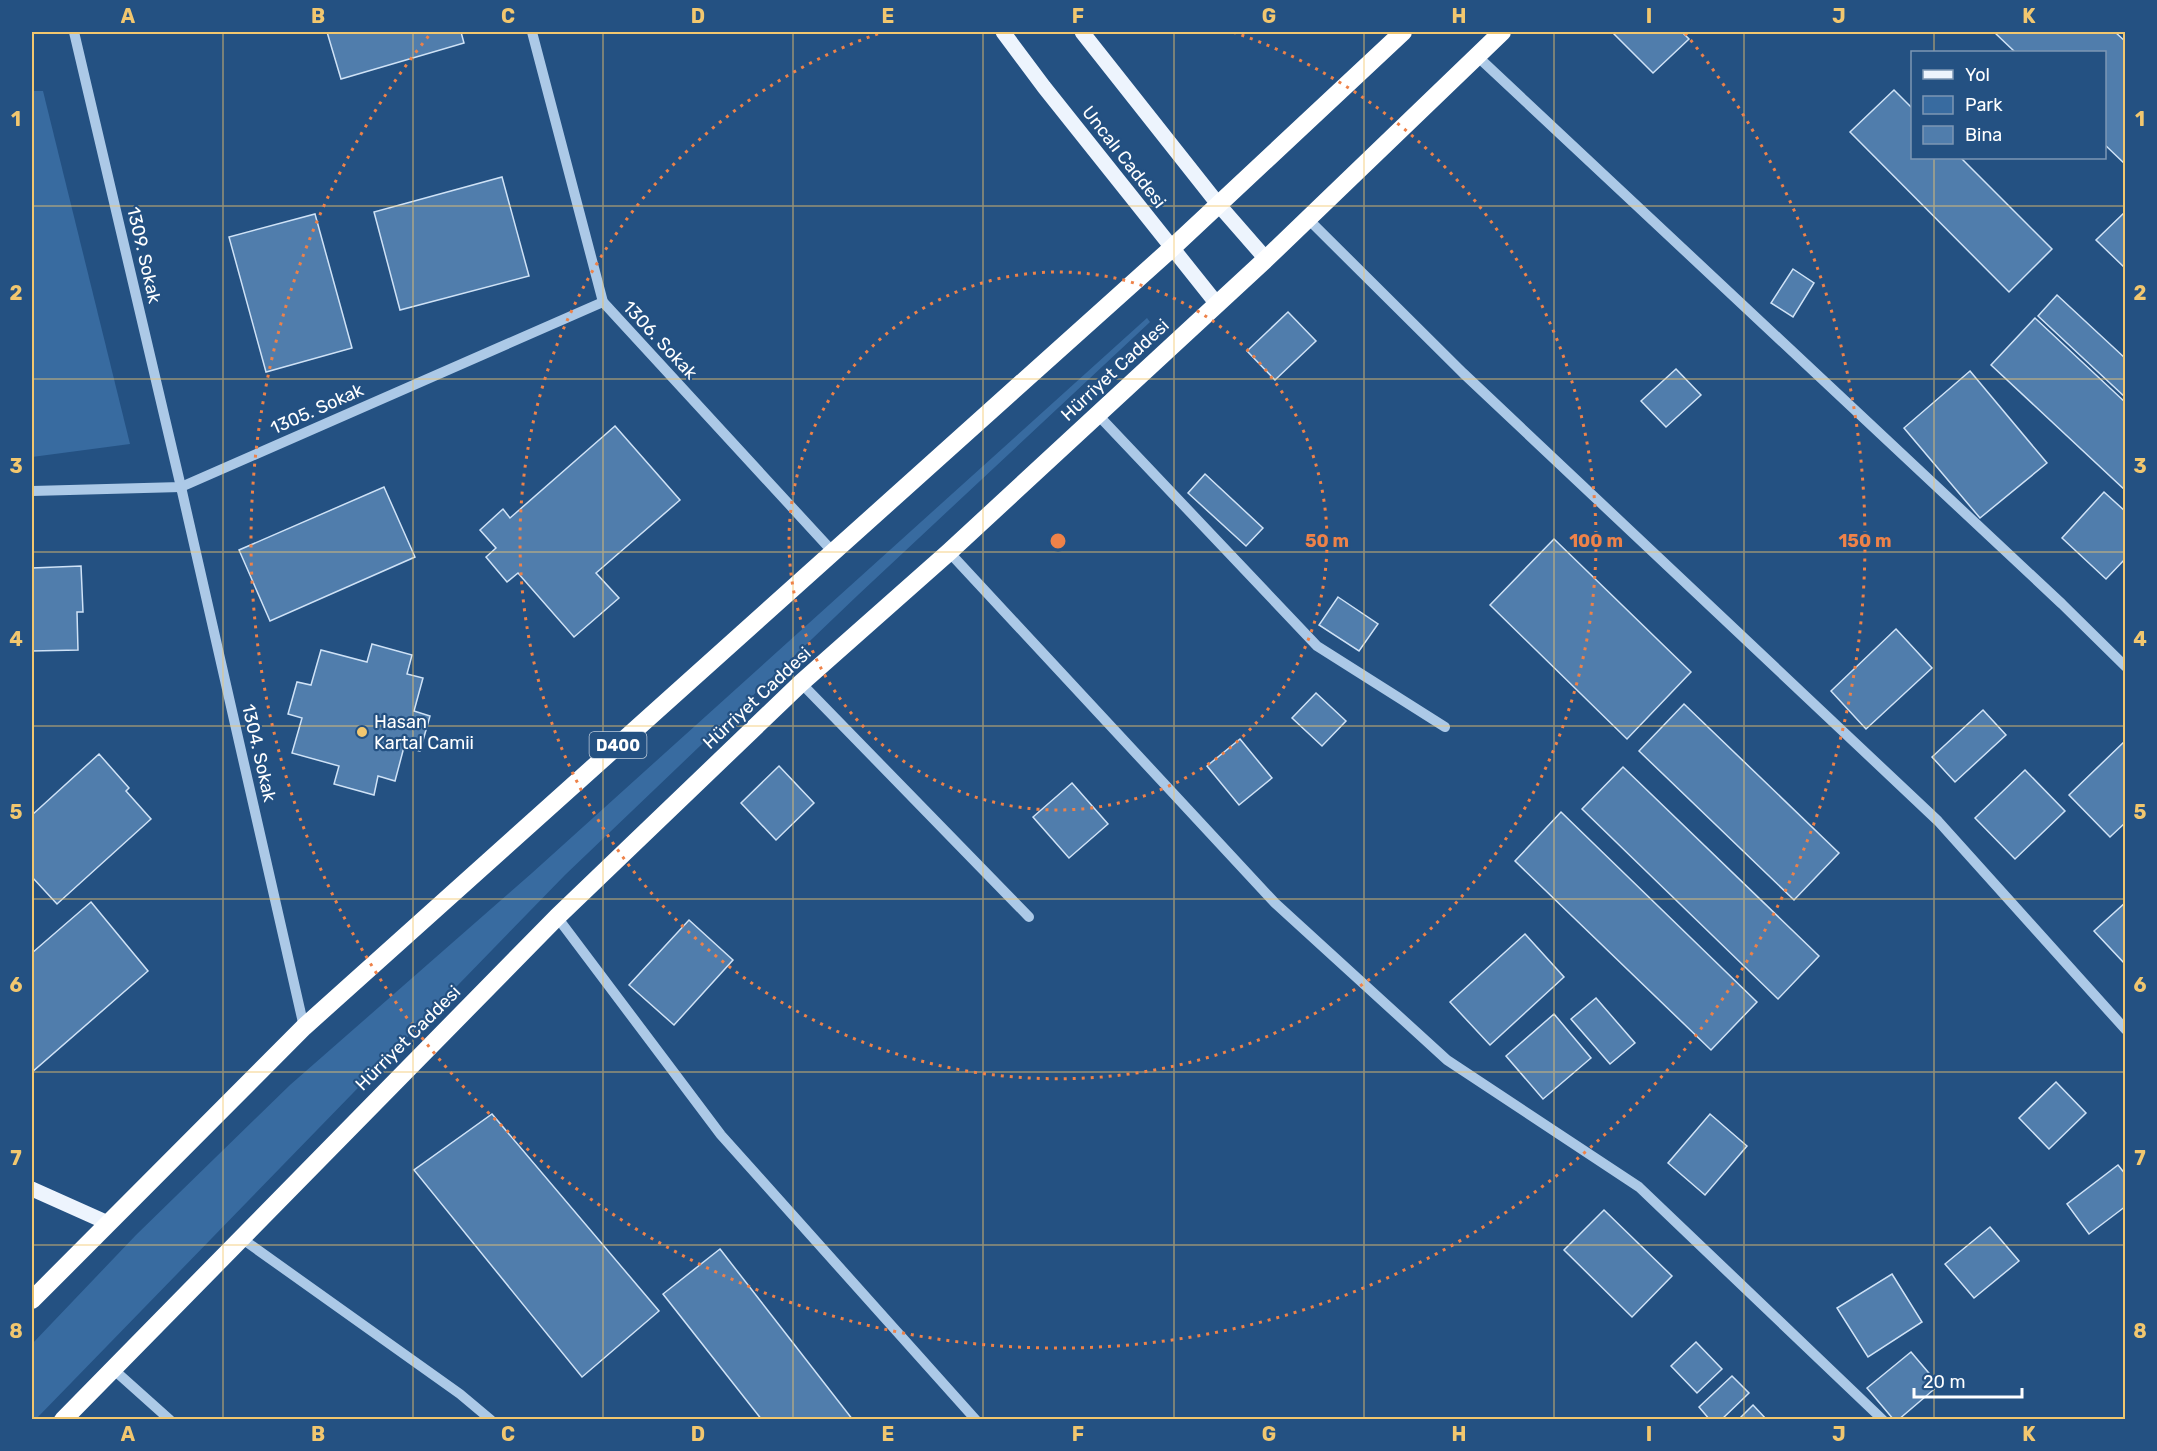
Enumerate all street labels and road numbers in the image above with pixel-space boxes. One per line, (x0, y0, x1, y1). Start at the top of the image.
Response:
street label: Uncalı Caddesi (1077, 102, 1171, 212)
street label: 1309. Sokak (122, 205, 166, 306)
street label: 1306. Sokak (618, 296, 702, 384)
street label: Hürriyet Caddesi (1056, 314, 1174, 426)
street label: 1305. Sokak (267, 378, 367, 439)
street label: Hürriyet Caddesi (698, 642, 816, 754)
street label: 1304. Sokak (237, 702, 281, 805)
road number: D400 (590, 732, 646, 758)
street label: Hürriyet Caddesi (351, 981, 465, 1095)

